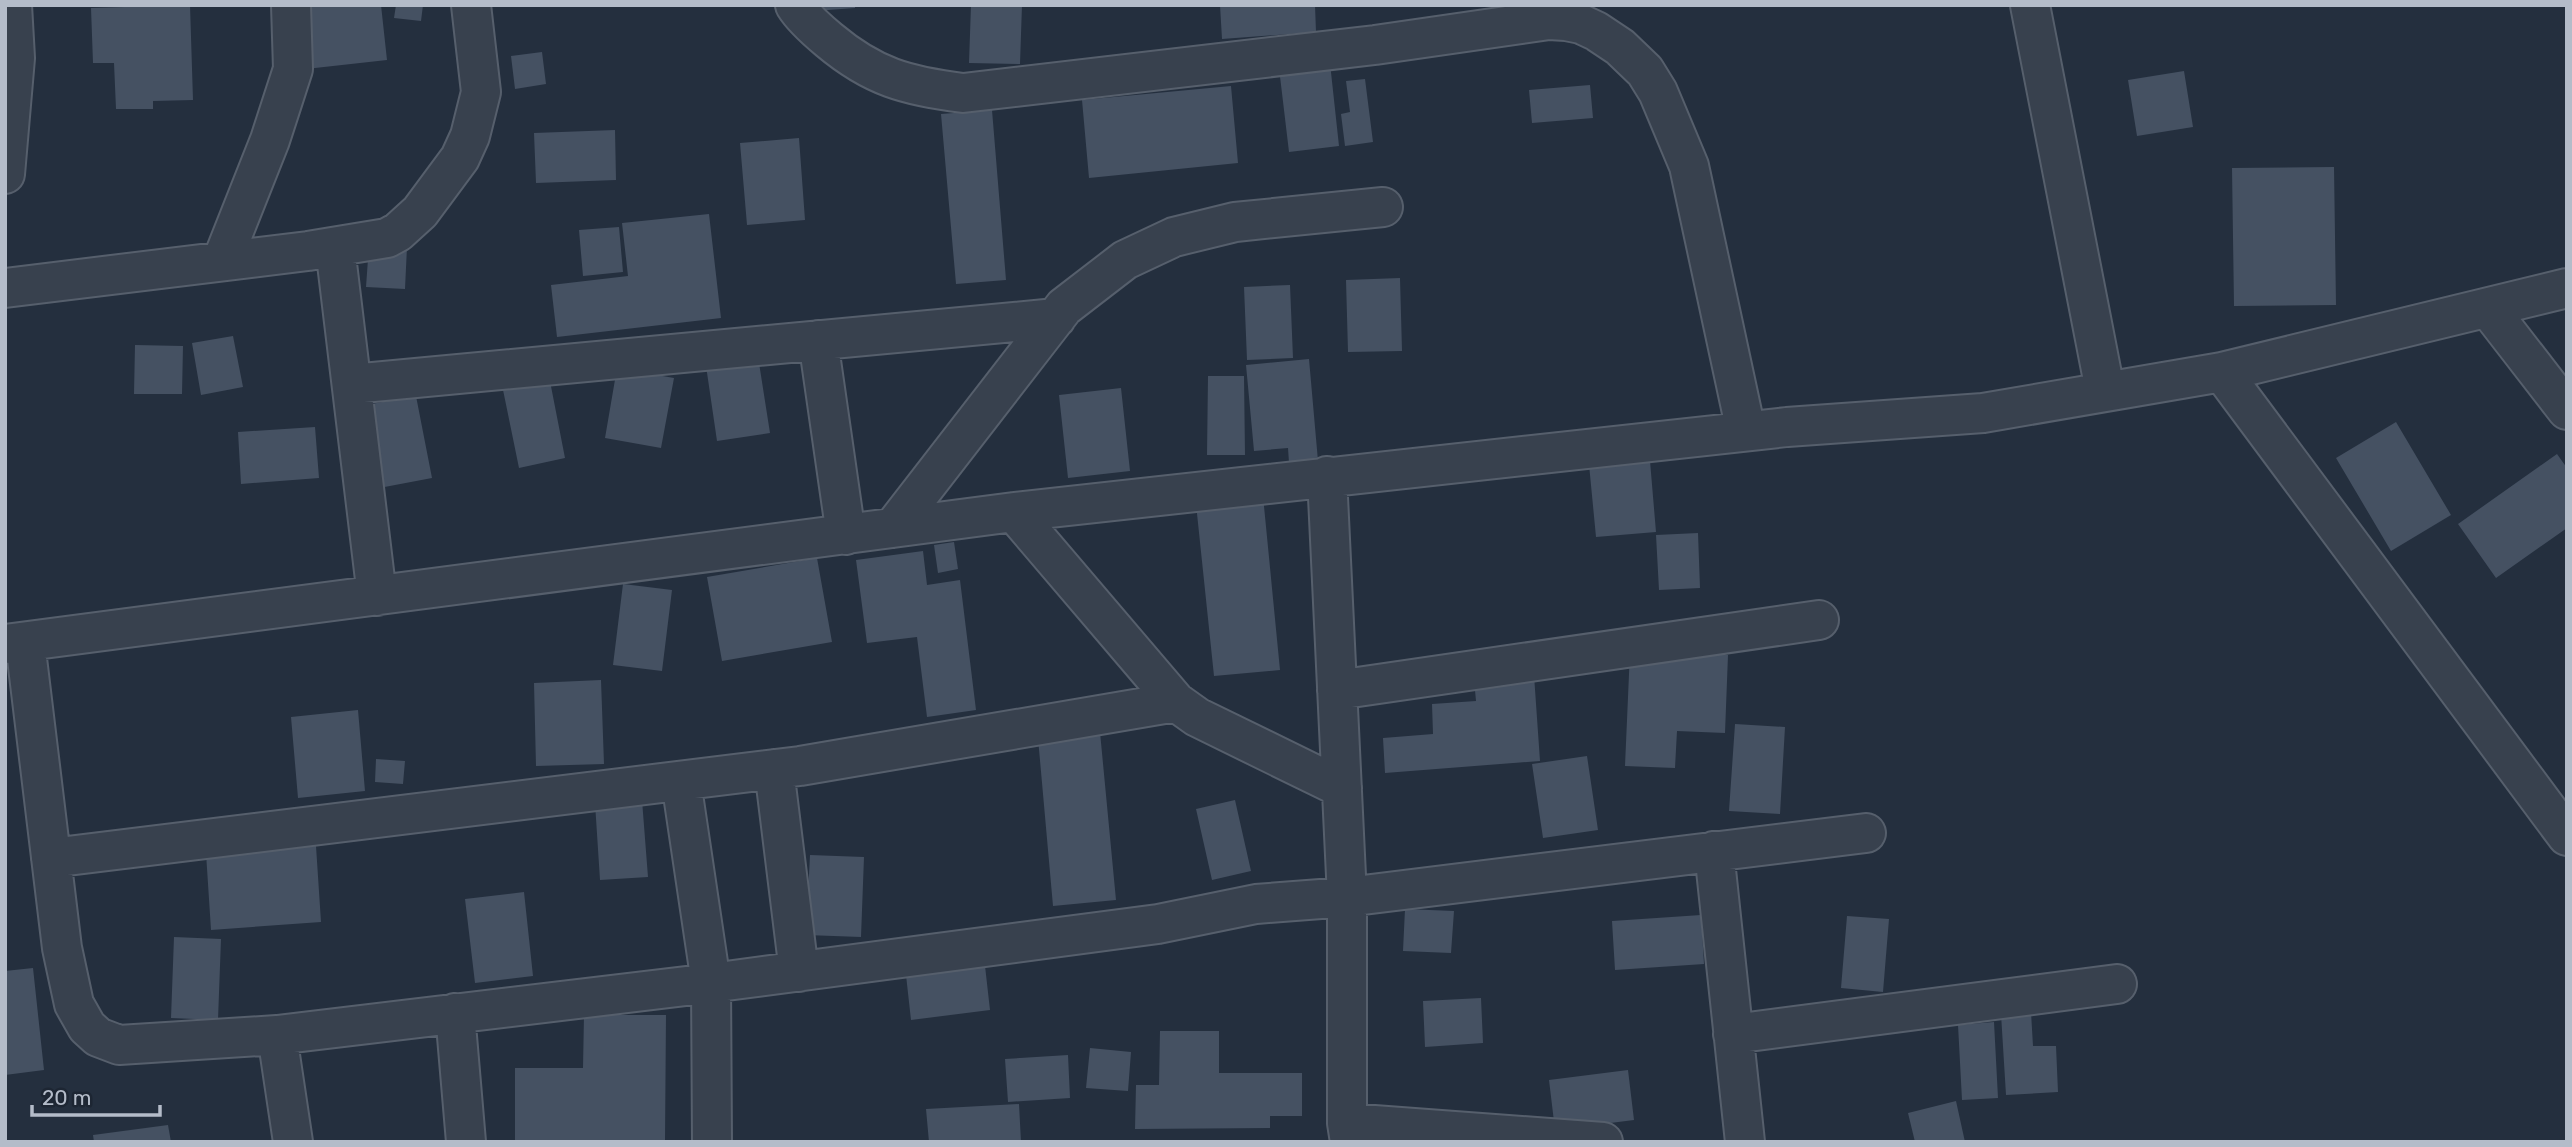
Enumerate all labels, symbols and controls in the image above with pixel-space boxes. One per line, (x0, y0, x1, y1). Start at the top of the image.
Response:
scale bar (32, 1074, 159, 1118)
text: 20 m (42, 1085, 91, 1110)

